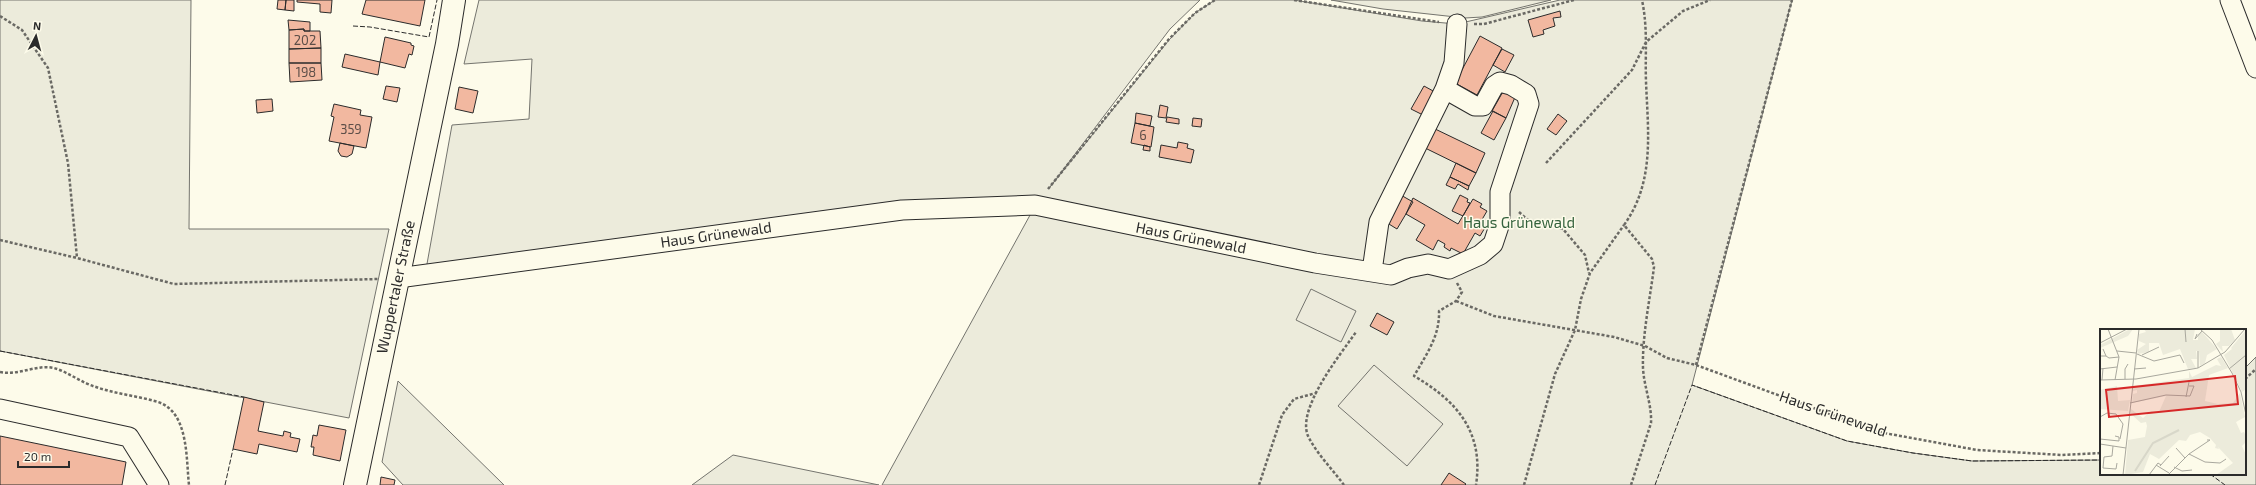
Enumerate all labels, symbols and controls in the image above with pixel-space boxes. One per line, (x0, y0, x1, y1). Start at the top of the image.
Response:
north arrow (16, 16, 56, 56)
text: N (32, 19, 42, 32)
house number: 202 (294, 32, 316, 48)
house number: 198 (296, 64, 316, 80)
house number: 359 (340, 121, 362, 137)
house number: 6 (1139, 127, 1147, 143)
park label: Haus Grünewald (1463, 213, 1575, 231)
street label: Haus Grünewald (659, 217, 773, 251)
street label: Haus Grünewald (1134, 217, 1248, 257)
street label: Wuppertaler Straße (372, 218, 418, 355)
inset map (2100, 329, 2246, 475)
street label: Haus Grünewald (1777, 386, 1889, 440)
scale bar (18, 443, 69, 469)
text: 20 m (24, 449, 51, 463)

